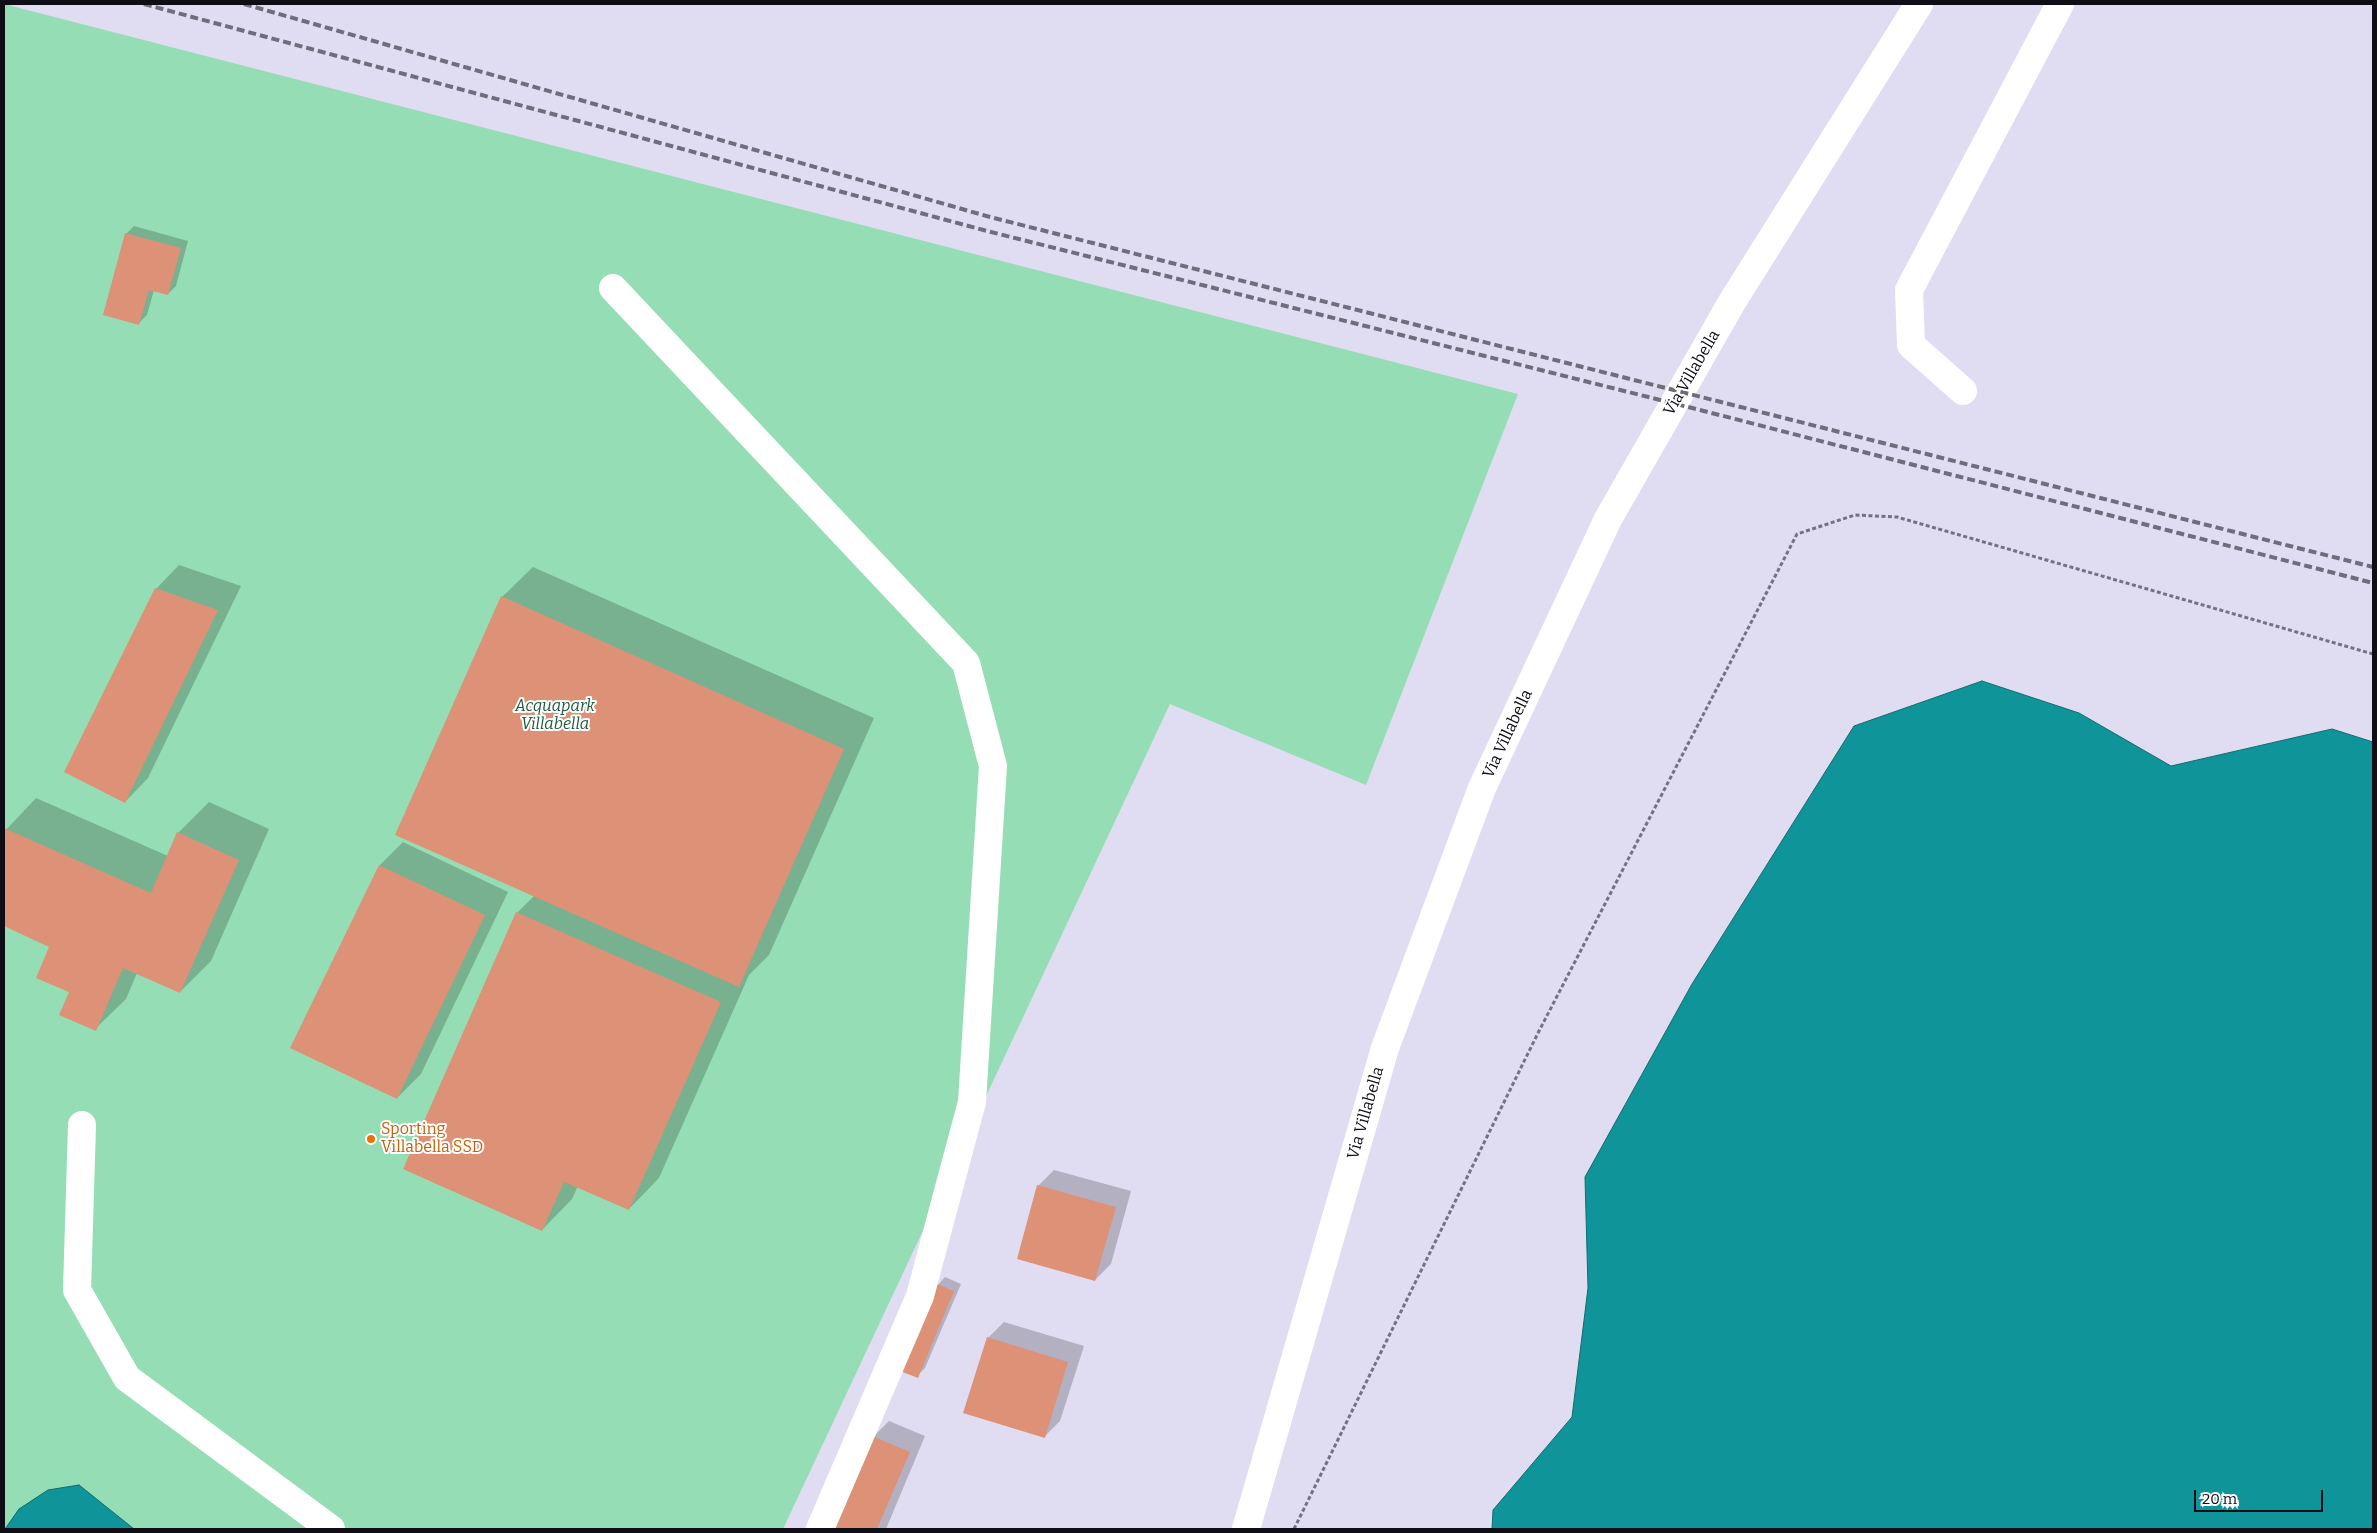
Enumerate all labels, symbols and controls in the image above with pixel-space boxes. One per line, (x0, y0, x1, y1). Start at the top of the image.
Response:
street label: Via Villabella (1660, 327, 1724, 419)
street label: Via Villabella (1479, 687, 1537, 781)
park label: Acquapark Villabella (515, 697, 595, 735)
street label: Via Villabella (1344, 1064, 1388, 1162)
place label: Sporting Villabella SSD (381, 1120, 483, 1158)
marker: Sporting Villabella SSD (365, 1133, 377, 1145)
scale bar (2197, 1480, 2326, 1512)
text: 20 m (2202, 1490, 2237, 1508)

